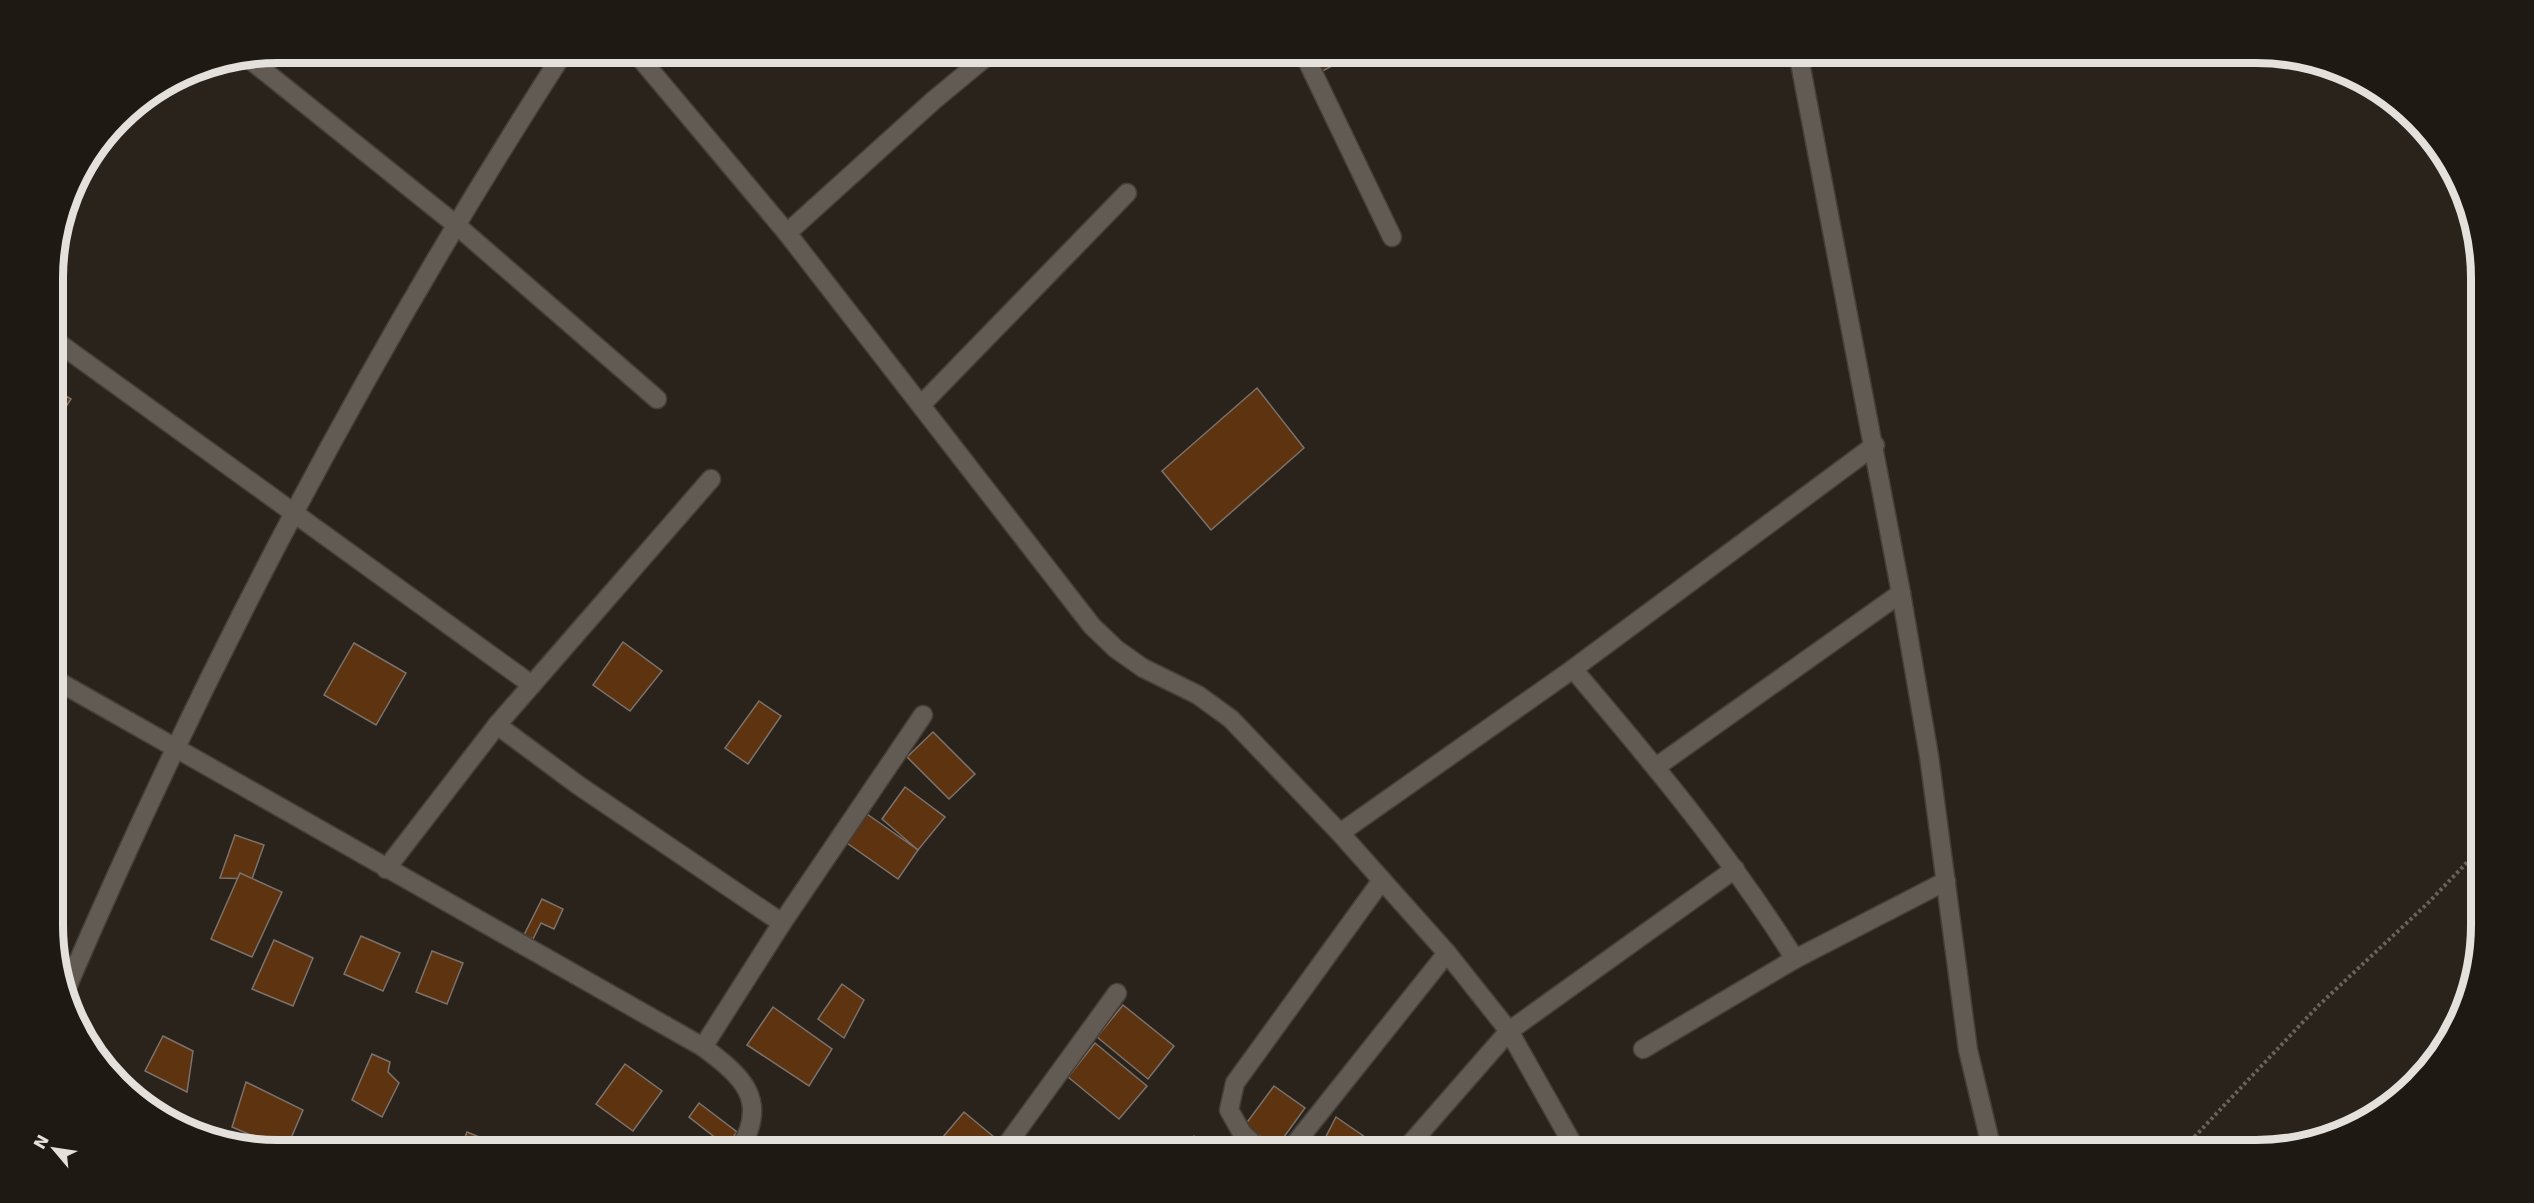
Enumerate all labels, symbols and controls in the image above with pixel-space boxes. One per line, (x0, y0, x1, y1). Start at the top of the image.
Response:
north arrow (24, 1119, 84, 1179)
text: N (30, 1132, 53, 1152)

